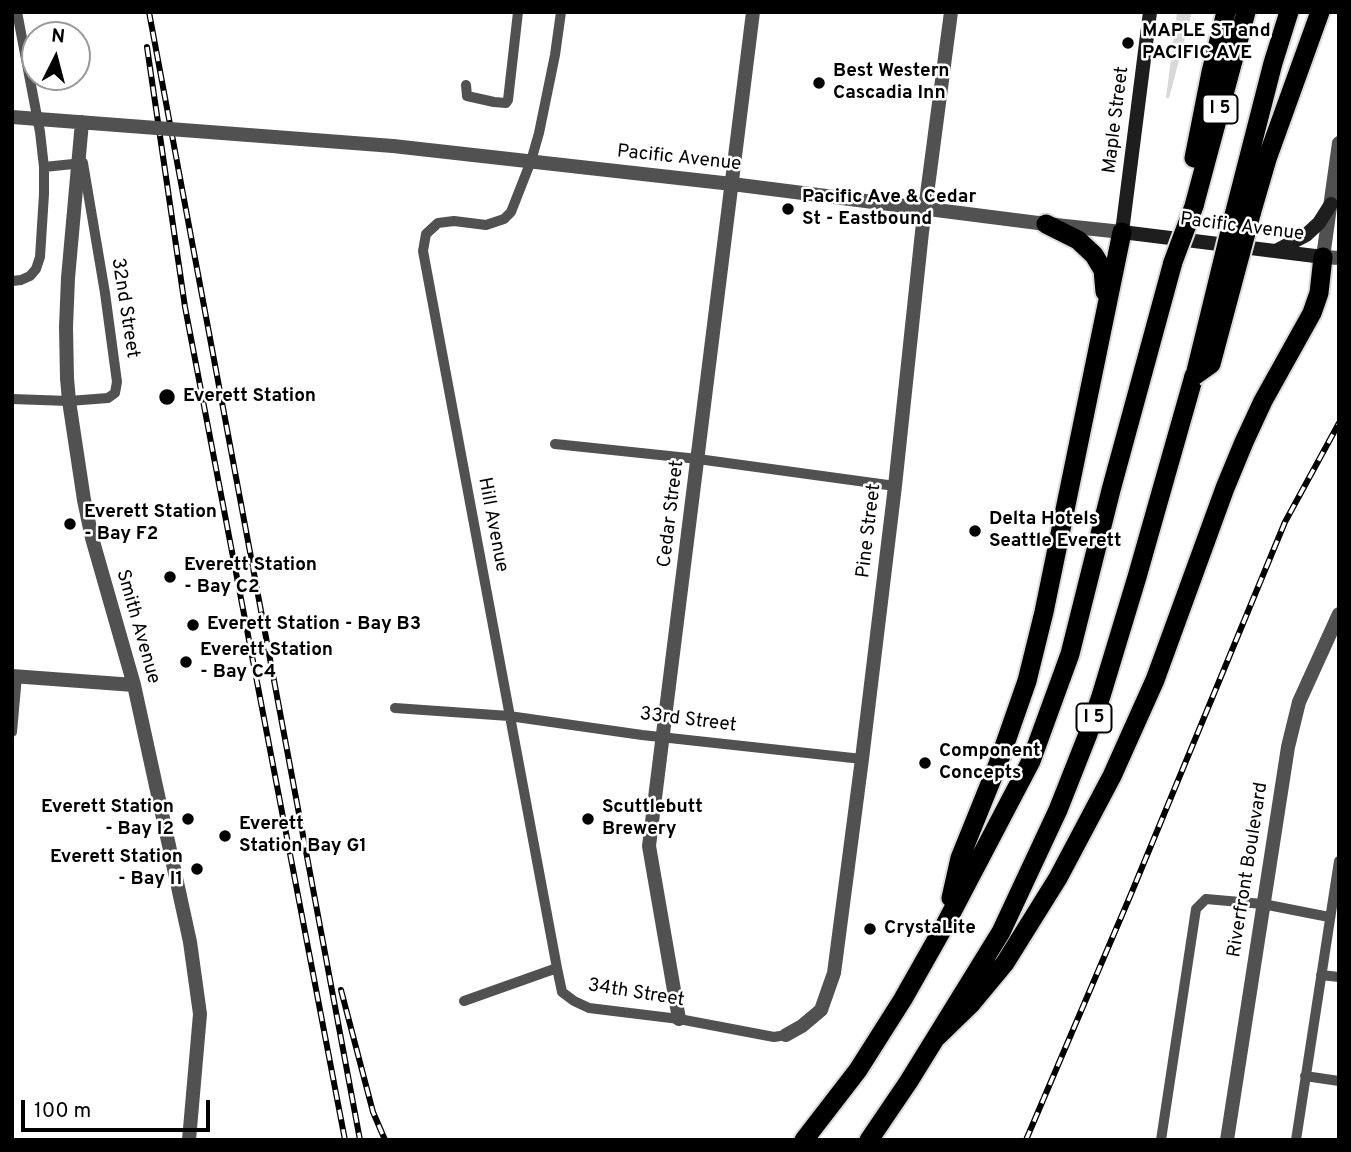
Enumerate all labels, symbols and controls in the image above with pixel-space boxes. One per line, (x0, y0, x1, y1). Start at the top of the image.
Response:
north arrow (21, 21, 91, 91)
place label: MAPLE ST and PACIFIC AVE (1142, 21, 1271, 65)
text: N (50, 24, 66, 50)
marker: MAPLE ST and PACIFIC AVE (1120, 35, 1136, 51)
place label: Best Western Cascadia Inn (833, 61, 950, 105)
street label: Maple Street (1099, 65, 1135, 175)
marker: Best Western Cascadia Inn (811, 75, 827, 91)
road number: I 5 (1202, 94, 1238, 124)
street label: Pacific Avenue (616, 141, 742, 177)
place label: Pacific Ave & Cedar St - Eastbound (802, 187, 976, 231)
marker: Pacific Ave & Cedar St - Eastbound (780, 201, 796, 217)
street label: Pacific Avenue (1179, 209, 1305, 247)
street label: 32nd Street (105, 256, 143, 360)
place label: Everett Station (183, 386, 316, 408)
marker: Everett Station (157, 387, 177, 407)
street label: Cedar Street (654, 459, 690, 569)
street label: Hill Avenue (472, 476, 512, 574)
street label: Pine Street (853, 483, 887, 579)
place label: Everett Station - Bay F2 (84, 502, 217, 546)
place label: Delta Hotels Seattle Everett (989, 509, 1121, 553)
marker: Everett Station - Bay F2 (62, 516, 78, 532)
marker: Delta Hotels Seattle Everett (967, 523, 983, 539)
place label: Everett Station - Bay C2 (184, 555, 317, 599)
street label: Smith Avenue (110, 567, 164, 687)
marker: Everett Station - Bay C2 (162, 569, 178, 585)
place label: Everett Station - Bay B3 (207, 614, 421, 636)
marker: Everett Station - Bay B3 (185, 617, 201, 633)
place label: Everett Station - Bay C4 (200, 640, 333, 684)
marker: Everett Station - Bay C4 (178, 654, 194, 670)
street label: 33rd Street (638, 704, 738, 738)
road number: I 5 (1076, 704, 1112, 732)
place label: Component Concepts (939, 741, 1040, 785)
marker: Component Concepts (917, 755, 933, 771)
street label: Riverfront Boulevard (1224, 781, 1274, 959)
place label: Everett Station - Bay I2 (41, 797, 174, 841)
place label: Scuttlebutt Brewery (602, 797, 703, 841)
marker: Everett Station - Bay I2 (180, 811, 196, 827)
marker: Scuttlebutt Brewery (580, 811, 596, 827)
place label: Everett Station Bay G1 (239, 814, 367, 858)
marker: Everett Station Bay G1 (217, 828, 233, 844)
place label: Everett Station - Bay I1 (50, 847, 183, 891)
marker: Everett Station - Bay I1 (189, 861, 205, 877)
place label: CrystaLite (884, 918, 976, 940)
marker: CrystaLite (862, 921, 878, 937)
street label: 34th Street (586, 975, 686, 1013)
scale bar (24, 1086, 214, 1130)
text: 100 m (34, 1098, 91, 1125)

